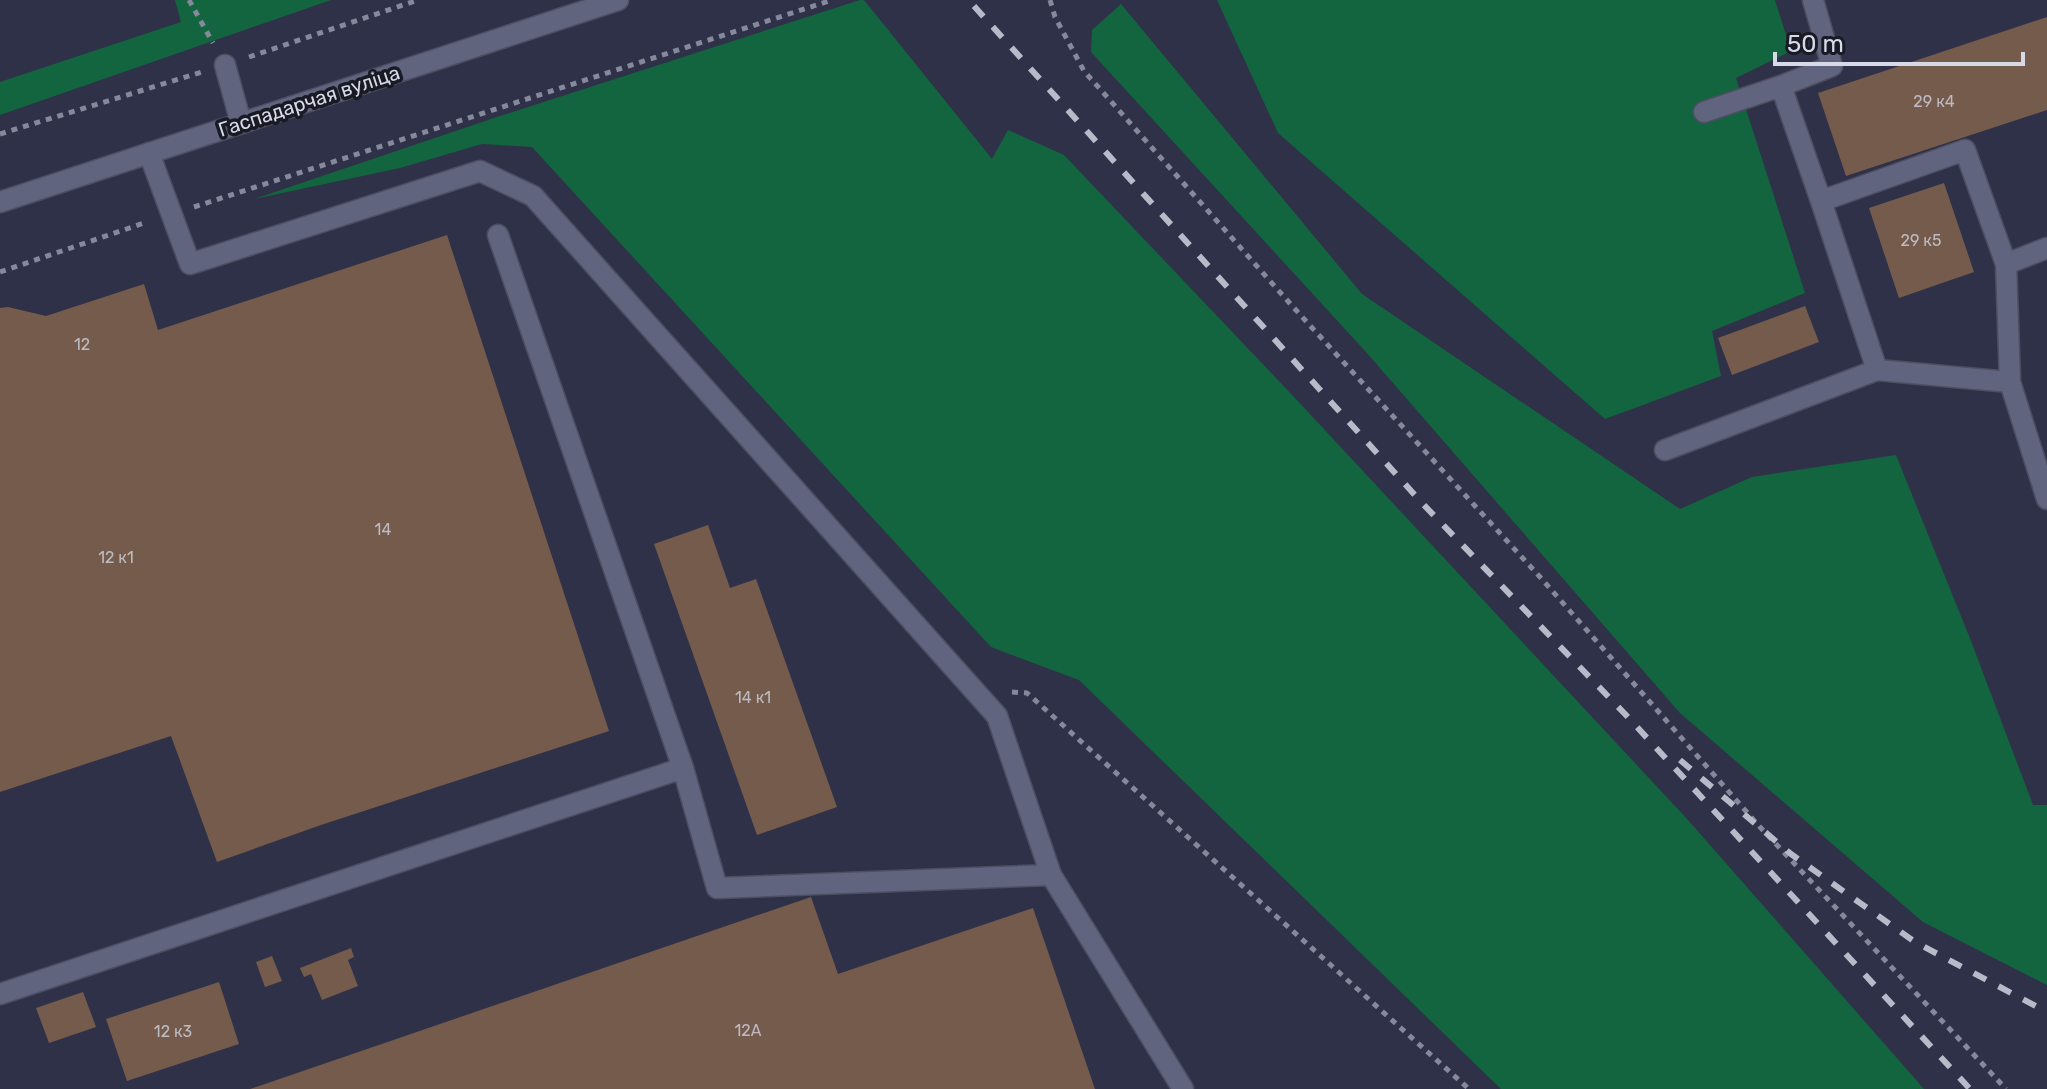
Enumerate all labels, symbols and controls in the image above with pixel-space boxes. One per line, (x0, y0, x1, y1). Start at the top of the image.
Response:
scale bar (1775, 16, 2023, 66)
text: 50 m (1787, 30, 1844, 58)
street label: Гаспадарчая вуліца (215, 60, 403, 142)
house number: 29 к4 (1913, 92, 1955, 111)
house number: 29 к5 (1901, 231, 1941, 250)
house number: 12 (74, 335, 90, 354)
house number: 14 (375, 520, 391, 539)
house number: 12 к1 (98, 548, 134, 567)
house number: 14 к1 (735, 688, 771, 707)
house number: 12А (735, 1021, 762, 1040)
house number: 12 к3 (154, 1022, 192, 1041)

